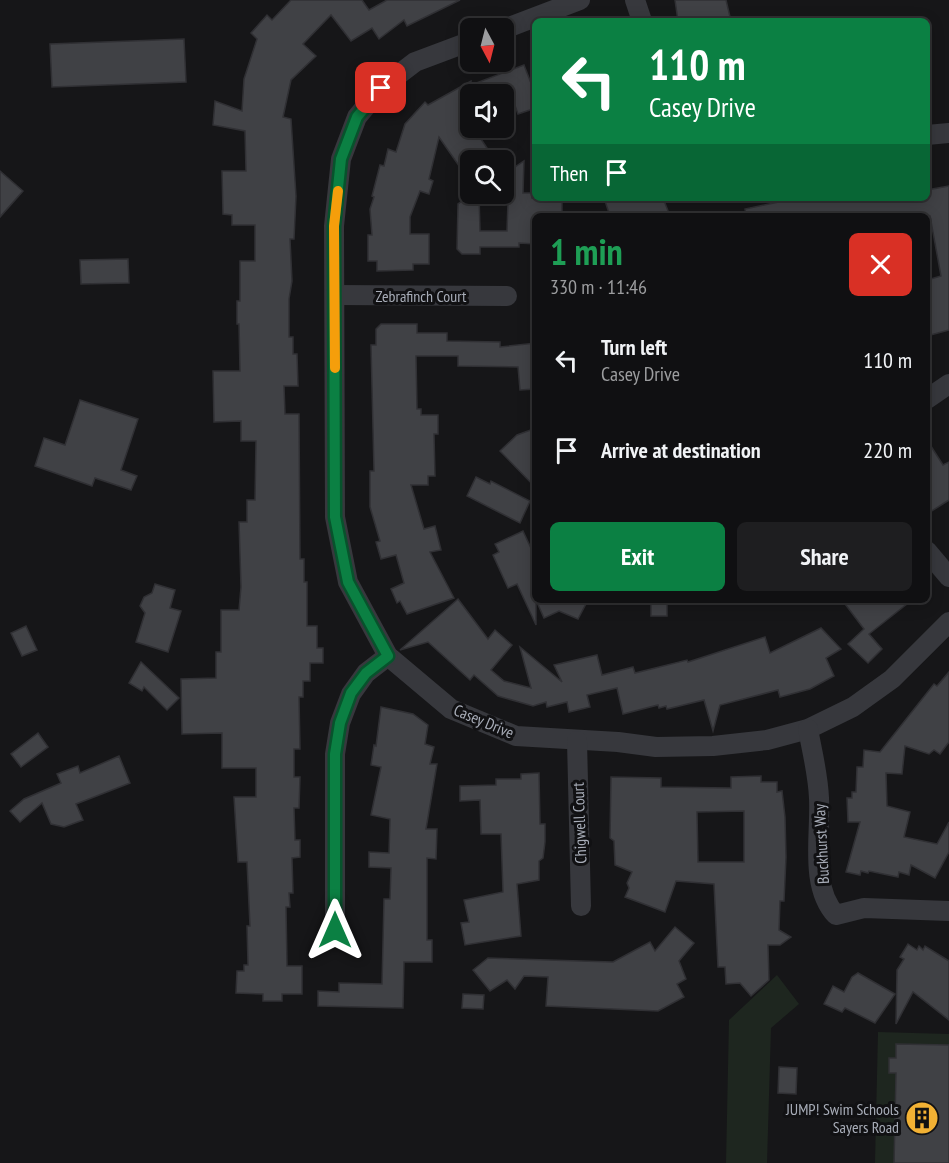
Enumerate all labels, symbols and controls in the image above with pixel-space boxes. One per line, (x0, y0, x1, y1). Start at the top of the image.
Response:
north arrow (460, 18, 514, 72)
map controls (460, 18, 514, 204)
text: 110 m (649, 37, 746, 92)
icon: left (550, 42, 628, 120)
pin (355, 62, 406, 113)
icon: arrive (364, 71, 397, 104)
button: sound (460, 84, 514, 138)
text: Casey Drive (649, 90, 756, 124)
button: search (460, 150, 514, 204)
icon: arrive (600, 156, 633, 189)
text: Then (550, 159, 588, 187)
text: 1 min (550, 228, 623, 275)
button: close (849, 233, 912, 296)
text: 330 m · 11:46 (550, 274, 647, 300)
street label: Zebrafinch Court (376, 286, 467, 306)
text: Turn left (601, 333, 667, 361)
icon: left (550, 344, 583, 377)
text: 110 m (863, 346, 912, 374)
text: Casey Drive (601, 361, 680, 387)
icon: arrive (550, 434, 583, 467)
text: Arrive at destination (601, 436, 761, 464)
text: 220 m (863, 436, 912, 464)
button: Exit (550, 522, 725, 591)
button: Share (737, 522, 912, 591)
street label: Casey Drive (451, 699, 517, 743)
street label: Chigwell Court (568, 781, 590, 864)
street label: Buckhurst Way (809, 803, 833, 885)
position arrow (303, 898, 367, 962)
place label: JUMP! Swim Schools Sayers Road (785, 1099, 899, 1137)
building icon: JUMP! Swim Schools Sayers Road (904, 1100, 940, 1136)

